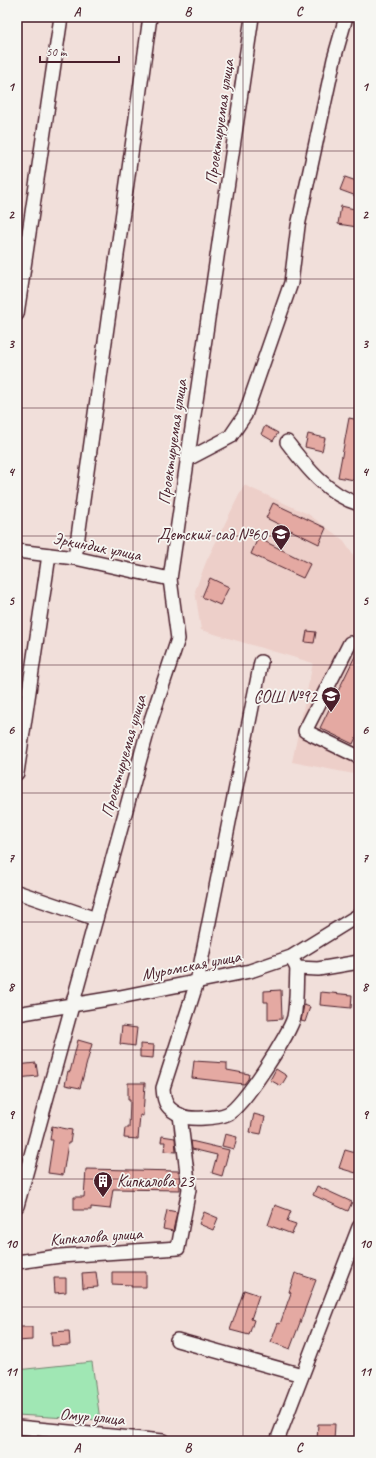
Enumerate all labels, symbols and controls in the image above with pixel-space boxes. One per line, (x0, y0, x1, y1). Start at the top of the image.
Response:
text: A (74, 4, 82, 20)
text: B (185, 4, 193, 20)
text: C (296, 4, 304, 20)
scale bar (40, 38, 119, 64)
text: 50 m (46, 44, 68, 60)
street label: Проектируемая улица (200, 57, 239, 186)
text: 1 (8, 79, 16, 95)
text: 1 (362, 79, 370, 95)
text: 2 (8, 207, 15, 223)
text: 2 (362, 207, 369, 223)
text: 3 (8, 336, 15, 352)
text: 3 (362, 336, 369, 352)
street label: Проектируемая улица (153, 377, 192, 506)
text: 4 (8, 464, 16, 480)
text: 4 (362, 464, 370, 480)
school or university icon: Детский сад №60 (270, 523, 292, 551)
place label: Детский сад №60 (157, 524, 268, 545)
street label: Эркиндик улица (51, 528, 144, 566)
text: 5 (8, 593, 15, 609)
text: 5 (362, 593, 369, 609)
school or university icon: СОШ №92 (320, 685, 342, 713)
place label: СОШ №92 (253, 686, 318, 707)
street label: Проектируемая улица (96, 691, 151, 820)
text: 6 (8, 722, 15, 738)
text: 6 (362, 722, 369, 738)
text: 7 (8, 850, 15, 866)
text: 7 (362, 850, 369, 866)
street label: Муромская улица (140, 945, 244, 985)
text: 8 (8, 979, 16, 995)
text: 8 (362, 979, 370, 995)
text: 9 (8, 1107, 15, 1123)
text: 9 (362, 1107, 369, 1123)
building icon: Кипкалова 23 (92, 1170, 114, 1198)
place label: Кипкалова 23 (117, 1171, 195, 1192)
street label: Кипкалова улица (49, 1223, 145, 1250)
text: 10 (5, 1236, 18, 1252)
text: 10 (359, 1236, 372, 1252)
text: 11 (5, 1364, 19, 1380)
text: 11 (359, 1364, 373, 1380)
street label: Омур улица (59, 1403, 127, 1430)
text: A (74, 1440, 82, 1456)
text: B (185, 1440, 193, 1456)
text: C (296, 1440, 304, 1456)

